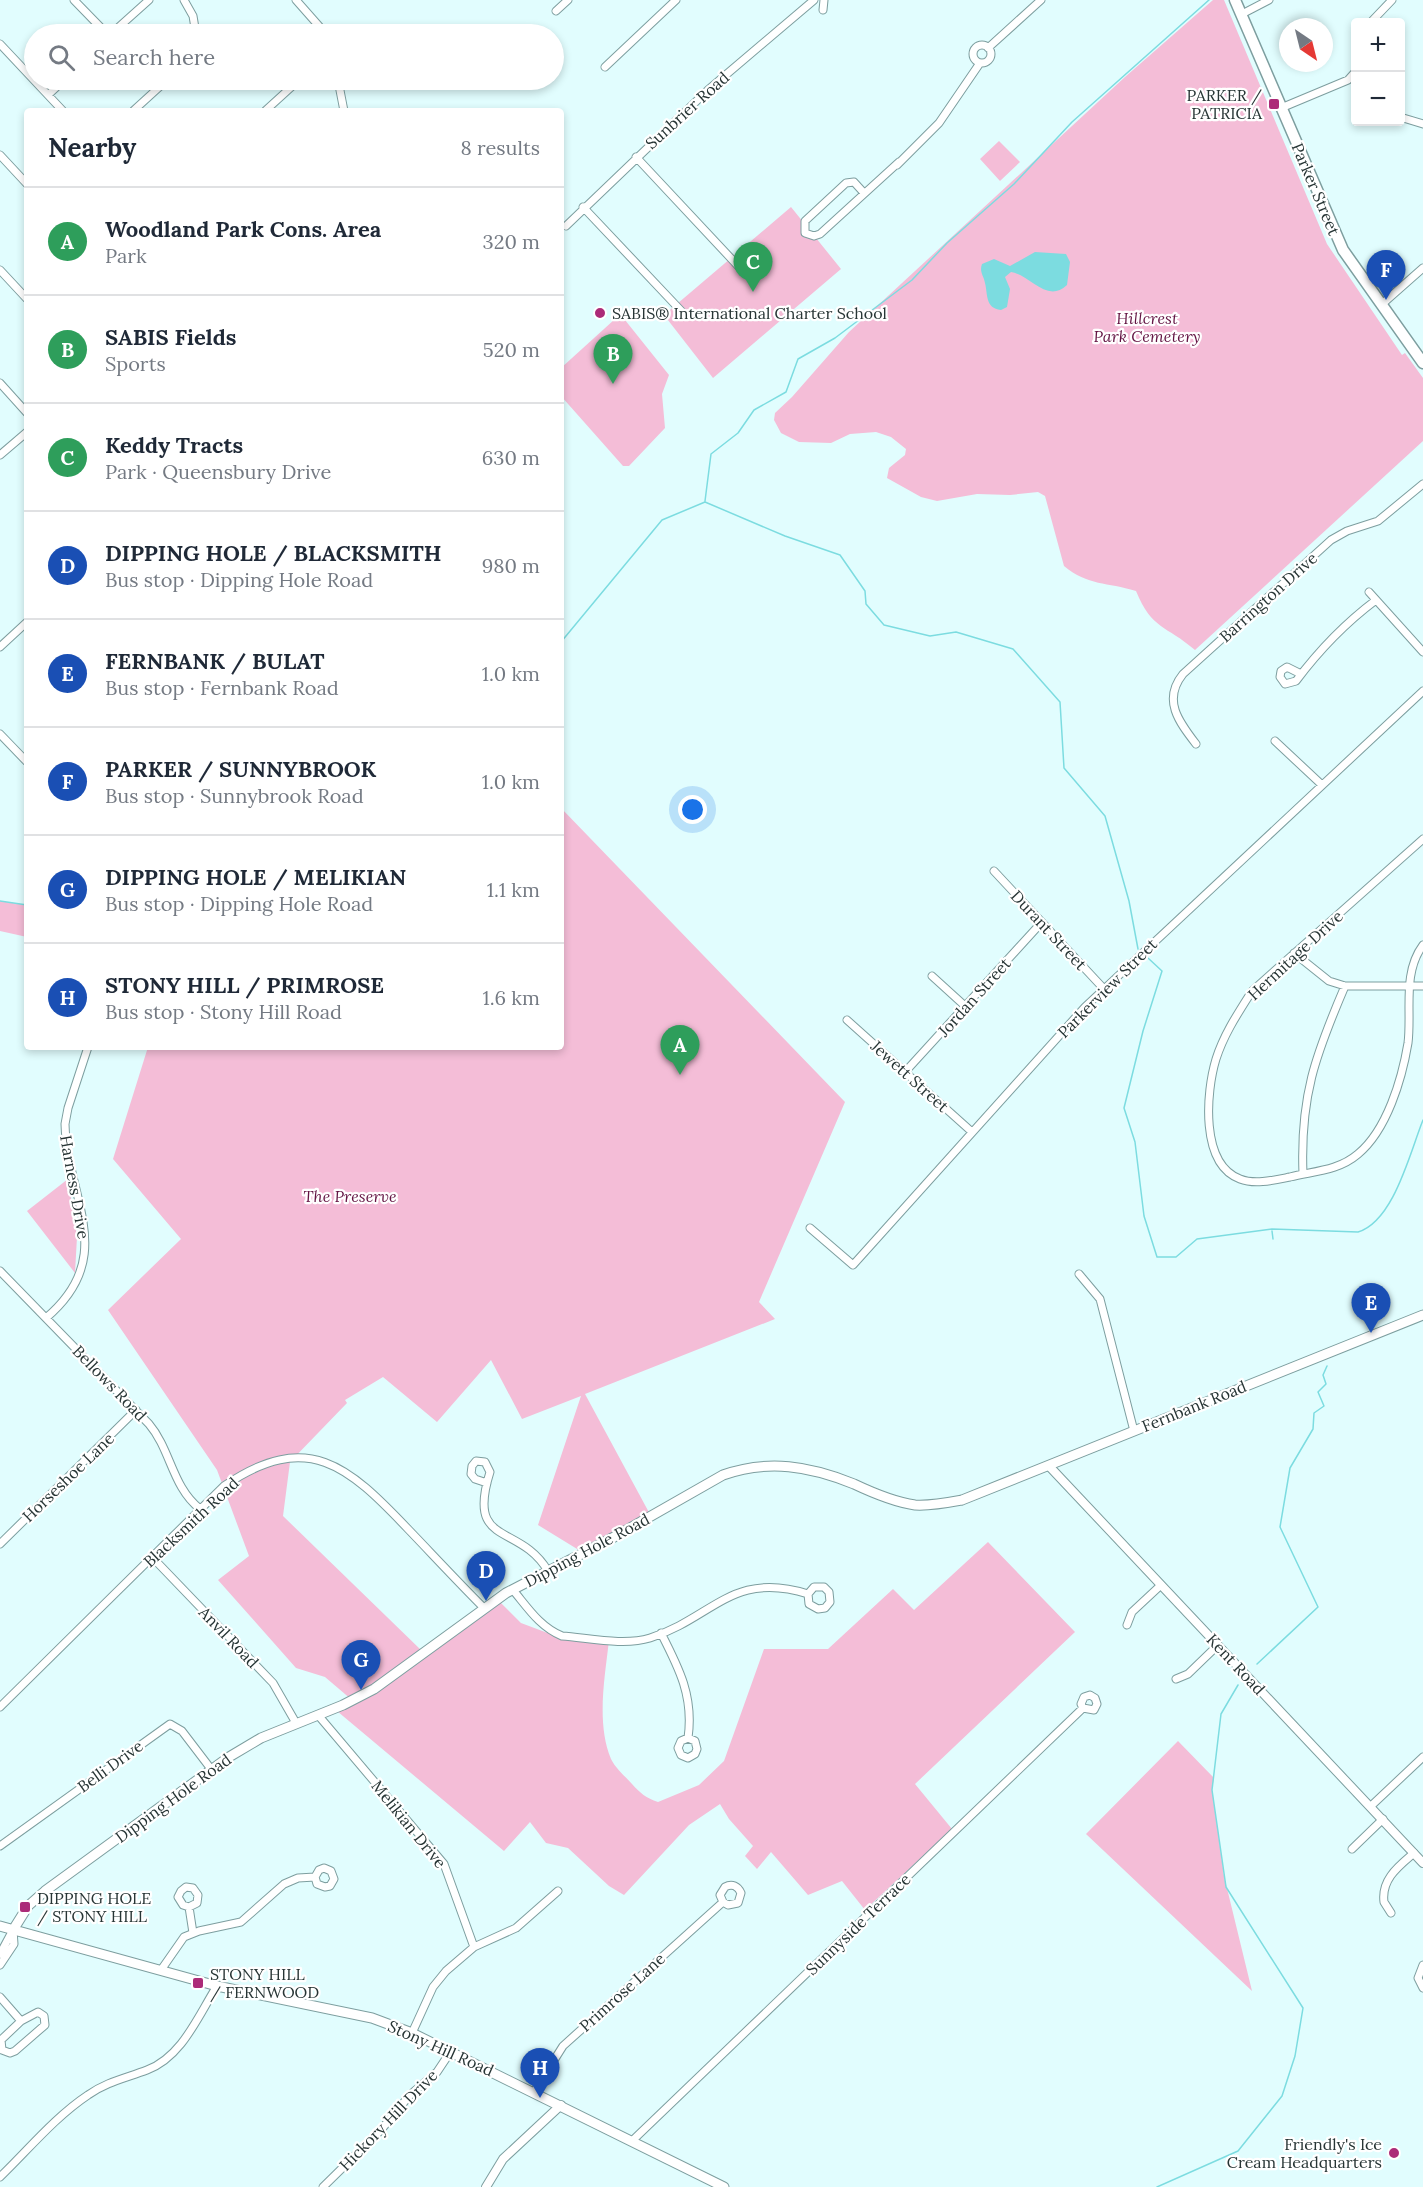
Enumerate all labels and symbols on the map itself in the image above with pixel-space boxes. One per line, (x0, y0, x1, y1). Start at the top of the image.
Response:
north arrow (1279, 18, 1333, 72)
street label: Sunbrier Road (641, 67, 733, 153)
place label: PARKER / PATRICIA (1187, 85, 1263, 123)
marker: PARKER / PATRICIA (1267, 97, 1281, 111)
street label: Parker Street (1288, 140, 1345, 239)
pin: C (734, 242, 772, 292)
pin: F (1366, 250, 1406, 300)
place label: SABIS® International Charter School (612, 303, 887, 323)
marker: SABIS® International Charter School (593, 306, 607, 320)
park label: Hillcrest Park Cemetery (1093, 308, 1201, 346)
pin: B (594, 334, 632, 384)
street label: Barrington Drive (1215, 548, 1321, 646)
your location (678, 795, 707, 824)
street label: Durant Street (1007, 886, 1092, 975)
street label: Hermitage Drive (1243, 906, 1347, 1004)
street label: Parkerview Street (1053, 934, 1161, 1042)
street label: Jordan Street (933, 953, 1015, 1041)
pin: A (660, 1026, 700, 1075)
street label: Jewett Street (866, 1035, 954, 1117)
street label: Harness Drive (56, 1134, 94, 1241)
park label: The Preserve (303, 1186, 397, 1206)
pin: E (1352, 1284, 1390, 1333)
street label: Bellows Road (69, 1341, 152, 1426)
street label: Fernbank Road (1139, 1376, 1250, 1436)
street label: Horseshoe Lane (18, 1428, 118, 1526)
street label: Blacksmith Road (139, 1472, 243, 1571)
street label: Dipping Hole Road (521, 1508, 653, 1591)
pin: D (466, 1552, 506, 1601)
street label: Anvil Road (194, 1601, 263, 1672)
street label: Kent Road (1203, 1629, 1270, 1699)
pin: G (342, 1640, 380, 1690)
street label: Belli Drive (73, 1735, 147, 1796)
street label: Dipping Hole Road (111, 1749, 235, 1847)
street label: Melikian Drive (367, 1776, 451, 1872)
street label: Sunnyside Terrace (801, 1869, 915, 1979)
place label: DIPPING HOLE / STONY HILL (37, 1888, 151, 1927)
marker: DIPPING HOLE / STONY HILL (18, 1900, 32, 1914)
street label: Primrose Lane (575, 1948, 669, 2036)
place label: STONY HILL / FERNWOOD (210, 1964, 319, 2003)
marker: STONY HILL / FERNWOOD (191, 1976, 205, 1990)
street label: Stony Hill Road (385, 2016, 497, 2080)
pin: H (520, 2048, 560, 2098)
street label: Hickory Hill Drive (335, 2065, 442, 2175)
place label: Friendly's Ice Cream Headquarters (1227, 2134, 1382, 2172)
marker: Friendly's Ice Cream Headquarters (1387, 2146, 1401, 2160)

